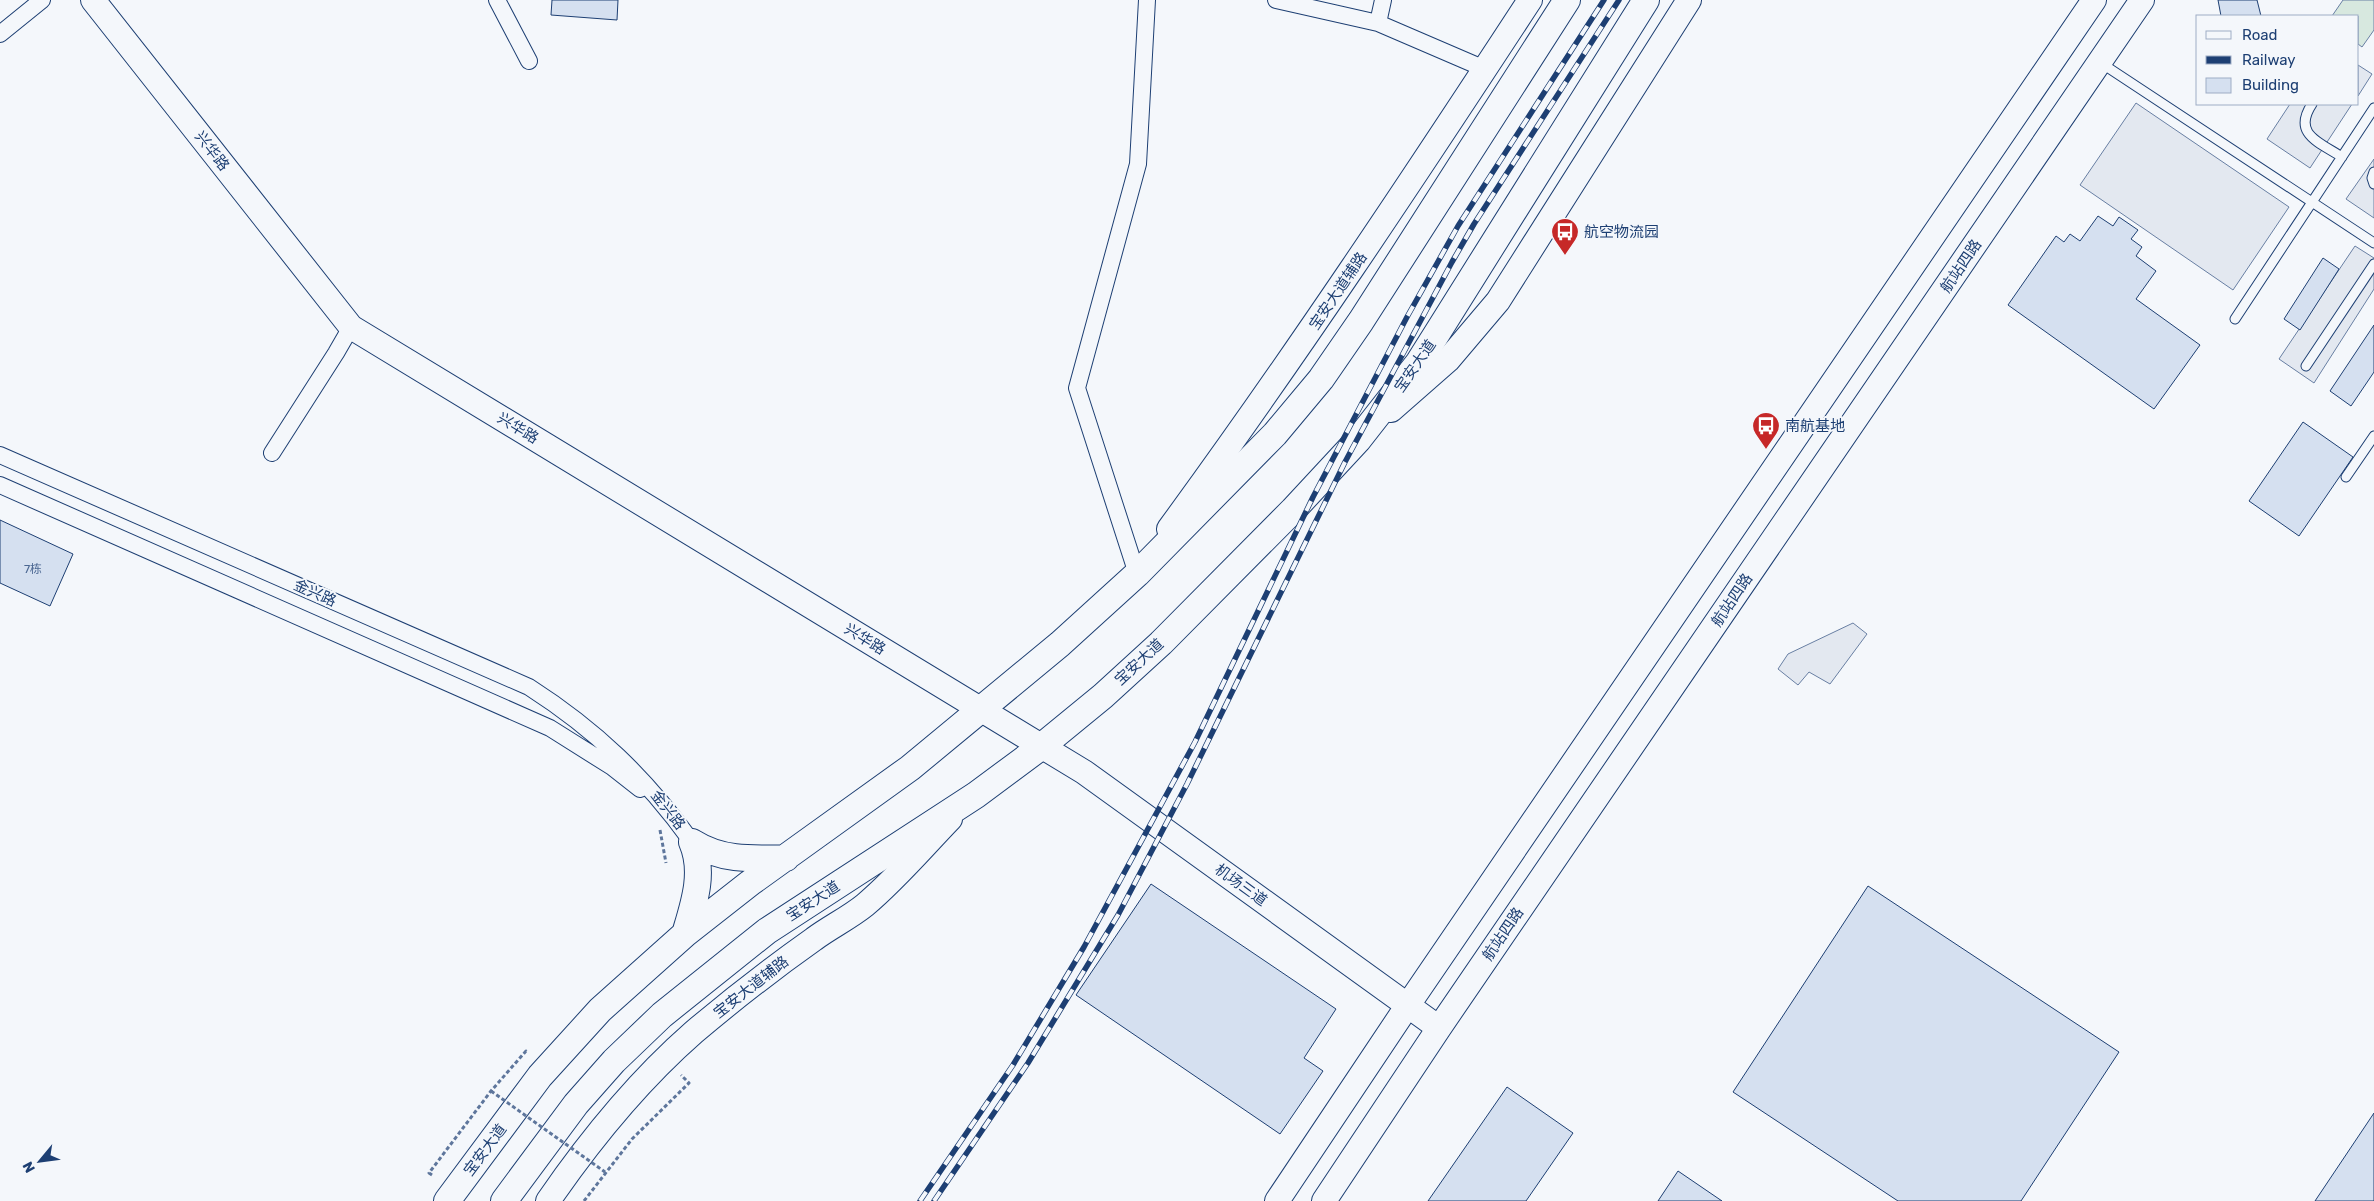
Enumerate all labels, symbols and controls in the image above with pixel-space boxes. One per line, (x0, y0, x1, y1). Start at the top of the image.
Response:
legend (2196, 15, 2359, 105)
text: Road (2242, 26, 2278, 44)
text: Railway (2242, 51, 2296, 69)
text: Building (2242, 76, 2299, 94)
street label: 兴华路 (191, 128, 233, 174)
bus stop icon: 航空物流园 (1550, 217, 1580, 256)
place label: 航空物流园 (1584, 223, 1659, 241)
street label: 航站四路 (1937, 236, 1985, 296)
street label: 宝安大道辅路 (1305, 249, 1371, 333)
street label: 宝安大道 (1390, 336, 1440, 396)
street label: 兴华路 (494, 409, 542, 447)
bus stop icon: 南航基地 (1751, 411, 1781, 450)
place label: 南航基地 (1785, 417, 1845, 435)
house number: 7栋 (24, 562, 42, 576)
street label: 航站四路 (1708, 570, 1756, 630)
street label: 金兴路 (291, 576, 339, 610)
street label: 兴华路 (841, 620, 889, 658)
street label: 宝安大道 (1111, 635, 1167, 689)
street label: 金兴路 (647, 787, 689, 833)
street label: 机场三道 (1211, 860, 1271, 910)
street label: 宝安大道 (783, 877, 843, 925)
street label: 航站四路 (1479, 904, 1527, 964)
street label: 宝安大道辅路 (710, 952, 792, 1022)
street label: 宝安大道 (460, 1121, 510, 1179)
north arrow (15, 1136, 65, 1186)
text: N (19, 1159, 39, 1176)

